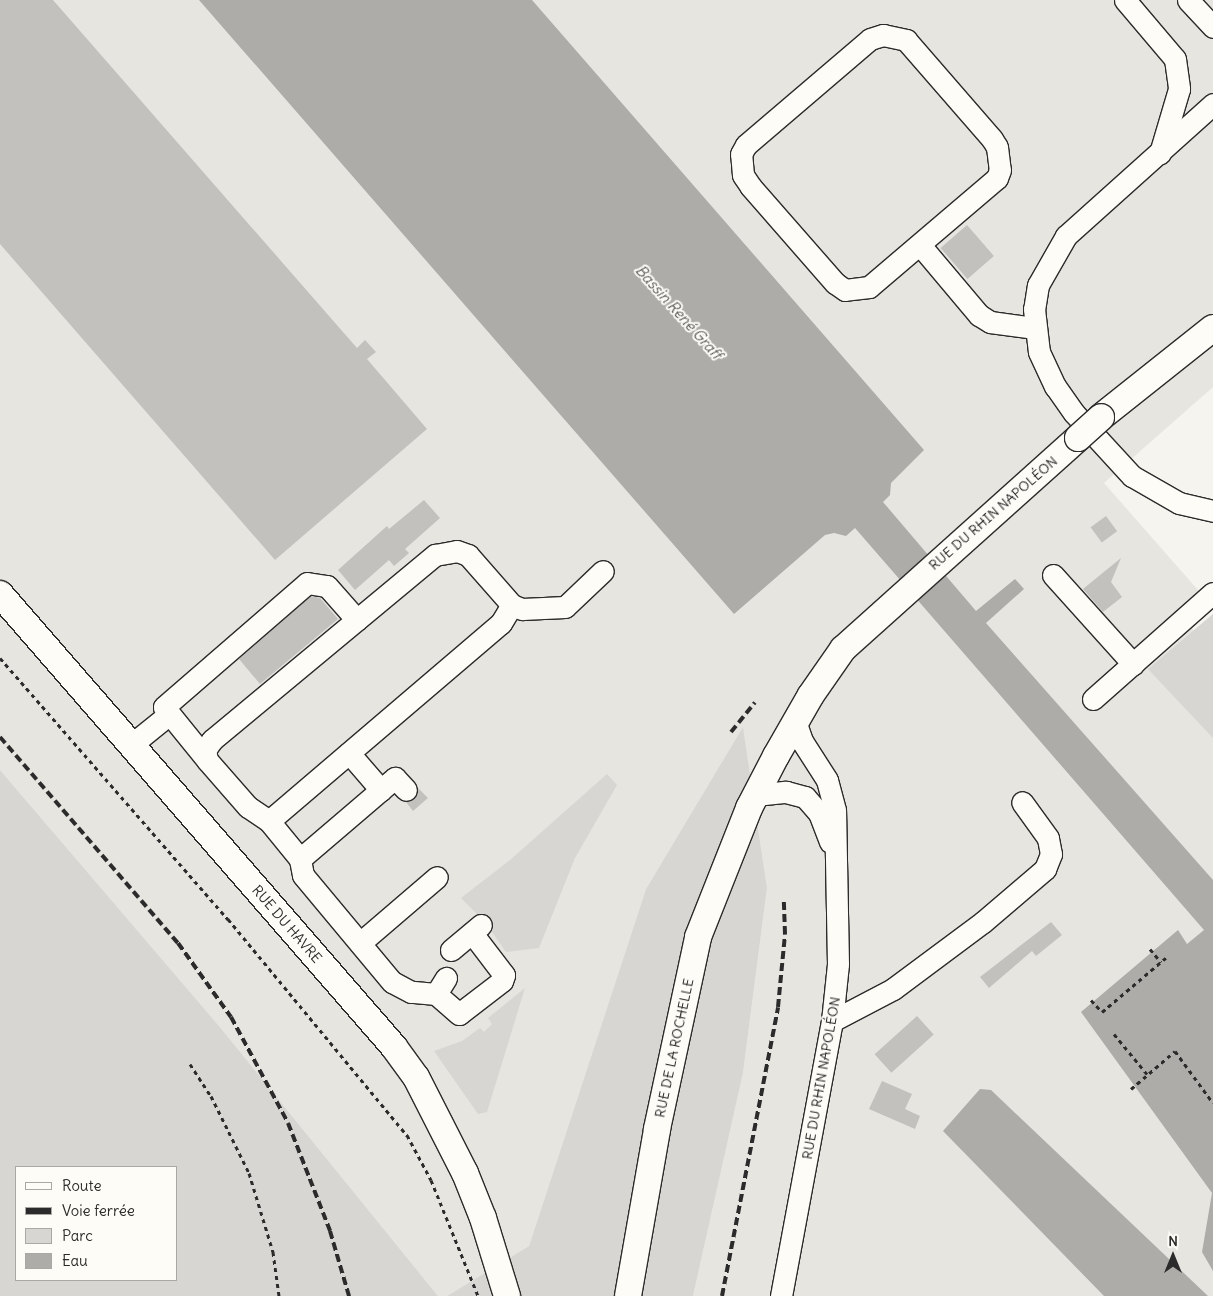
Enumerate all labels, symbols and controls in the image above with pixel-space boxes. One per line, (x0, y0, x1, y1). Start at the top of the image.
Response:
water label: Bassin René Graff (632, 261, 726, 363)
street label: RUE DU RHIN NAPOLÉON (925, 453, 1061, 573)
street label: RUE DU HAVRE (249, 882, 325, 966)
street label: RUE DE LA ROCHELLE (651, 977, 697, 1119)
street label: RUE DU RHIN NAPOLÉON (798, 995, 844, 1161)
legend (15, 1166, 178, 1281)
text: Route (62, 1176, 102, 1195)
text: Voie ferrée (62, 1201, 135, 1220)
text: Parc (62, 1226, 93, 1245)
north arrow (1148, 1231, 1198, 1281)
text: N (1168, 1232, 1178, 1250)
text: Eau (62, 1251, 88, 1270)

